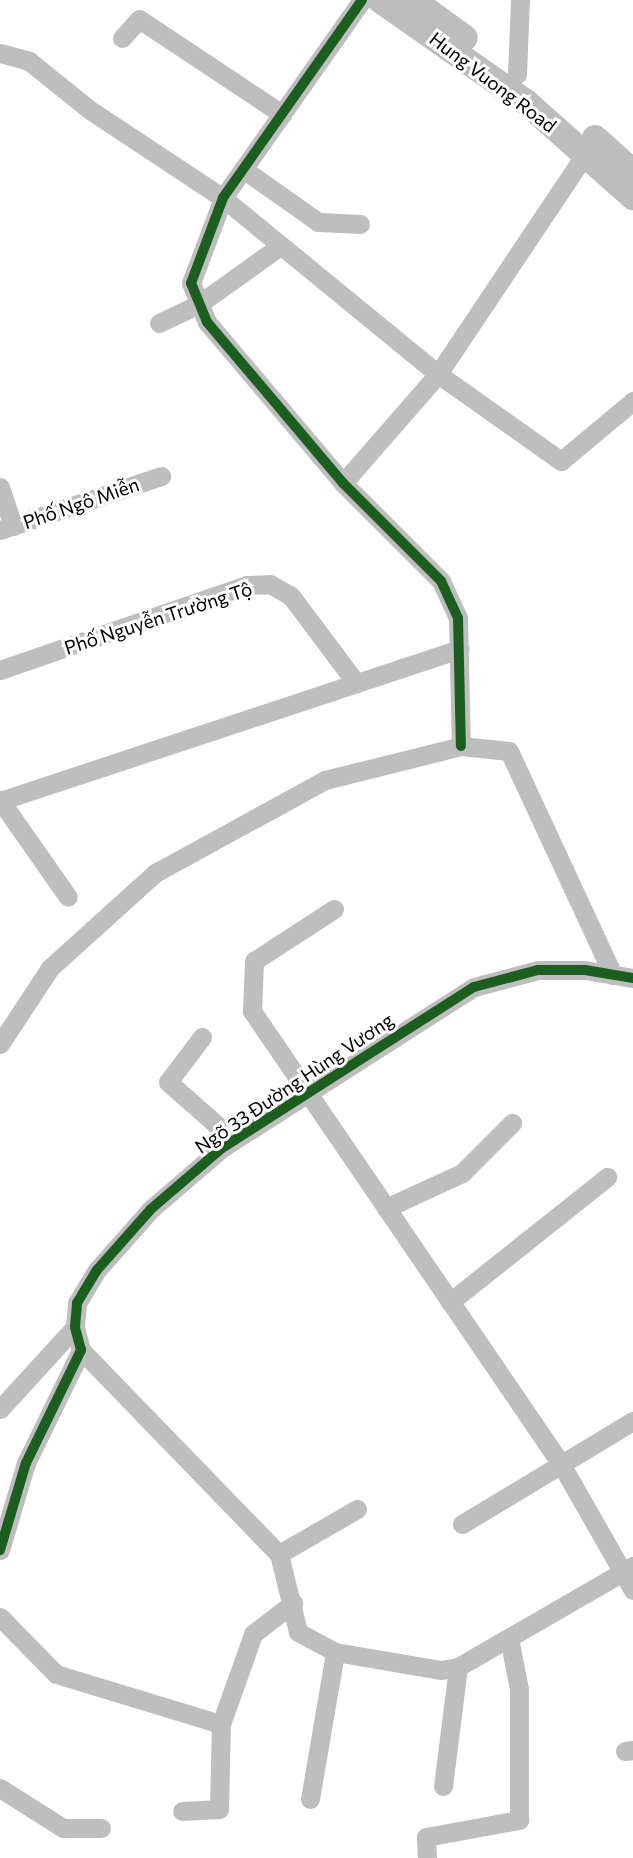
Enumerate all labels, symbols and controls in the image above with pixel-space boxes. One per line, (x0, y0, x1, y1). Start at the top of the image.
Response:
street label: Hung Vuong Road (425, 27, 561, 137)
street label: Phố Ngô Miễn (20, 472, 142, 534)
street label: Phố Nguyễn Trường Tộ (61, 577, 255, 659)
street label: Ngõ 33 Đường Hùng Vương (190, 1008, 398, 1158)

